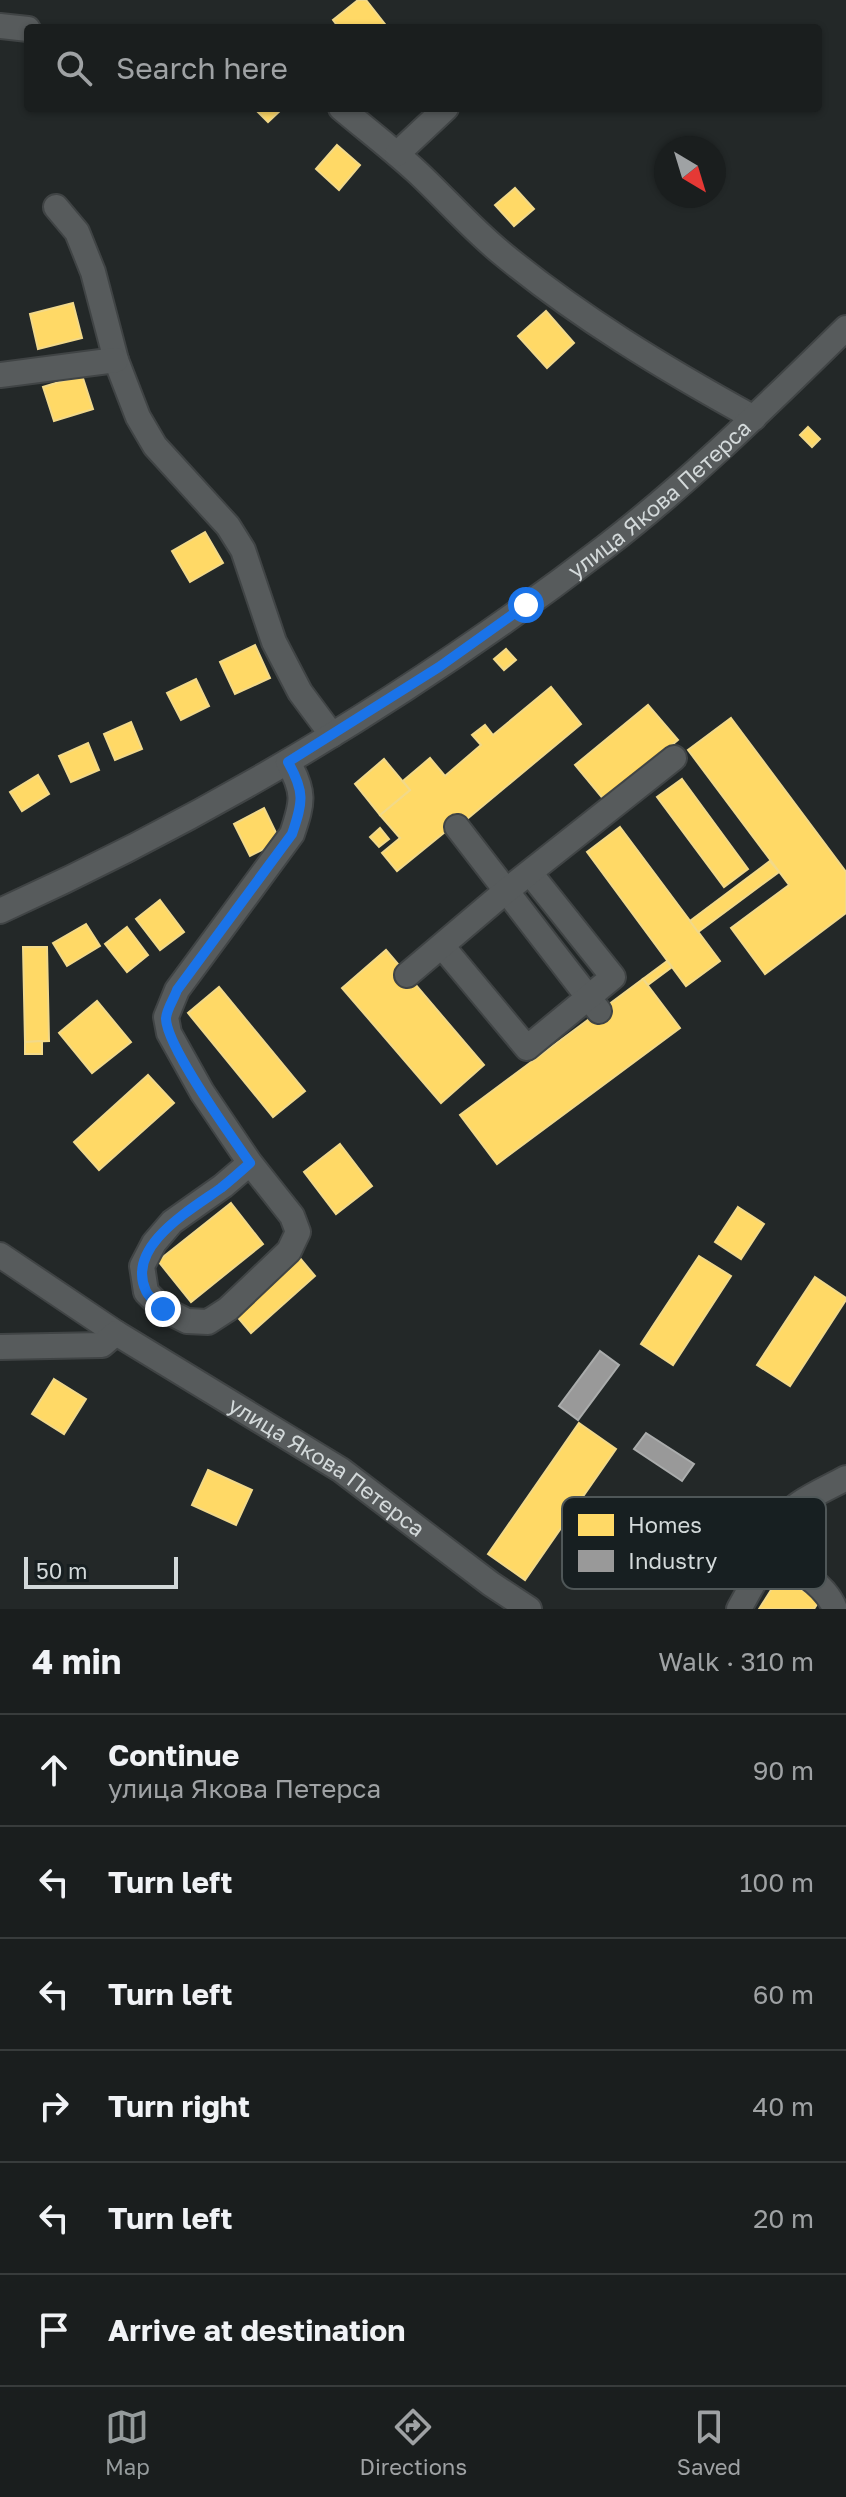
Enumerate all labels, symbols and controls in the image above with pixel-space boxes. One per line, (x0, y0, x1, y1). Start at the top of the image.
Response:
search box (24, 24, 822, 112)
icon: search (52, 46, 96, 90)
text: Search here (116, 50, 288, 86)
north arrow (654, 136, 726, 208)
street label: улица Якова Петерса (562, 414, 756, 584)
route start (508, 587, 544, 623)
route end (145, 1291, 181, 1327)
street label: улица Якова Петерса (224, 1391, 430, 1542)
legend (562, 1497, 826, 1589)
text: Homes (628, 1511, 702, 1538)
text: Industry (628, 1547, 717, 1574)
scale bar (24, 1553, 178, 1589)
text: 50 m (36, 1557, 87, 1584)
text: 4 min (32, 1641, 121, 1681)
text: Walk · 310 m (658, 1646, 814, 1677)
text: Continue (108, 1737, 239, 1773)
icon: ahead (32, 1748, 76, 1792)
text: 90 m (753, 1755, 814, 1786)
text: улица Якова Петерса (108, 1773, 381, 1804)
icon: left (32, 1860, 76, 1904)
text: Turn left (108, 1864, 233, 1900)
text: 100 m (740, 1867, 814, 1898)
icon: left (32, 1972, 76, 2016)
text: Turn left (108, 1976, 233, 2012)
text: 60 m (753, 1979, 814, 2010)
icon: right (32, 2084, 76, 2128)
text: Turn right (108, 2088, 250, 2124)
text: 40 m (753, 2091, 814, 2122)
icon: left (32, 2196, 76, 2240)
text: Turn left (108, 2200, 233, 2236)
text: 20 m (753, 2203, 814, 2234)
icon: arrive (32, 2308, 76, 2352)
text: Arrive at destination (108, 2312, 405, 2348)
tab: Map (105, 2405, 150, 2480)
tab: Directions (360, 2405, 467, 2480)
tab: Saved (677, 2405, 741, 2480)

